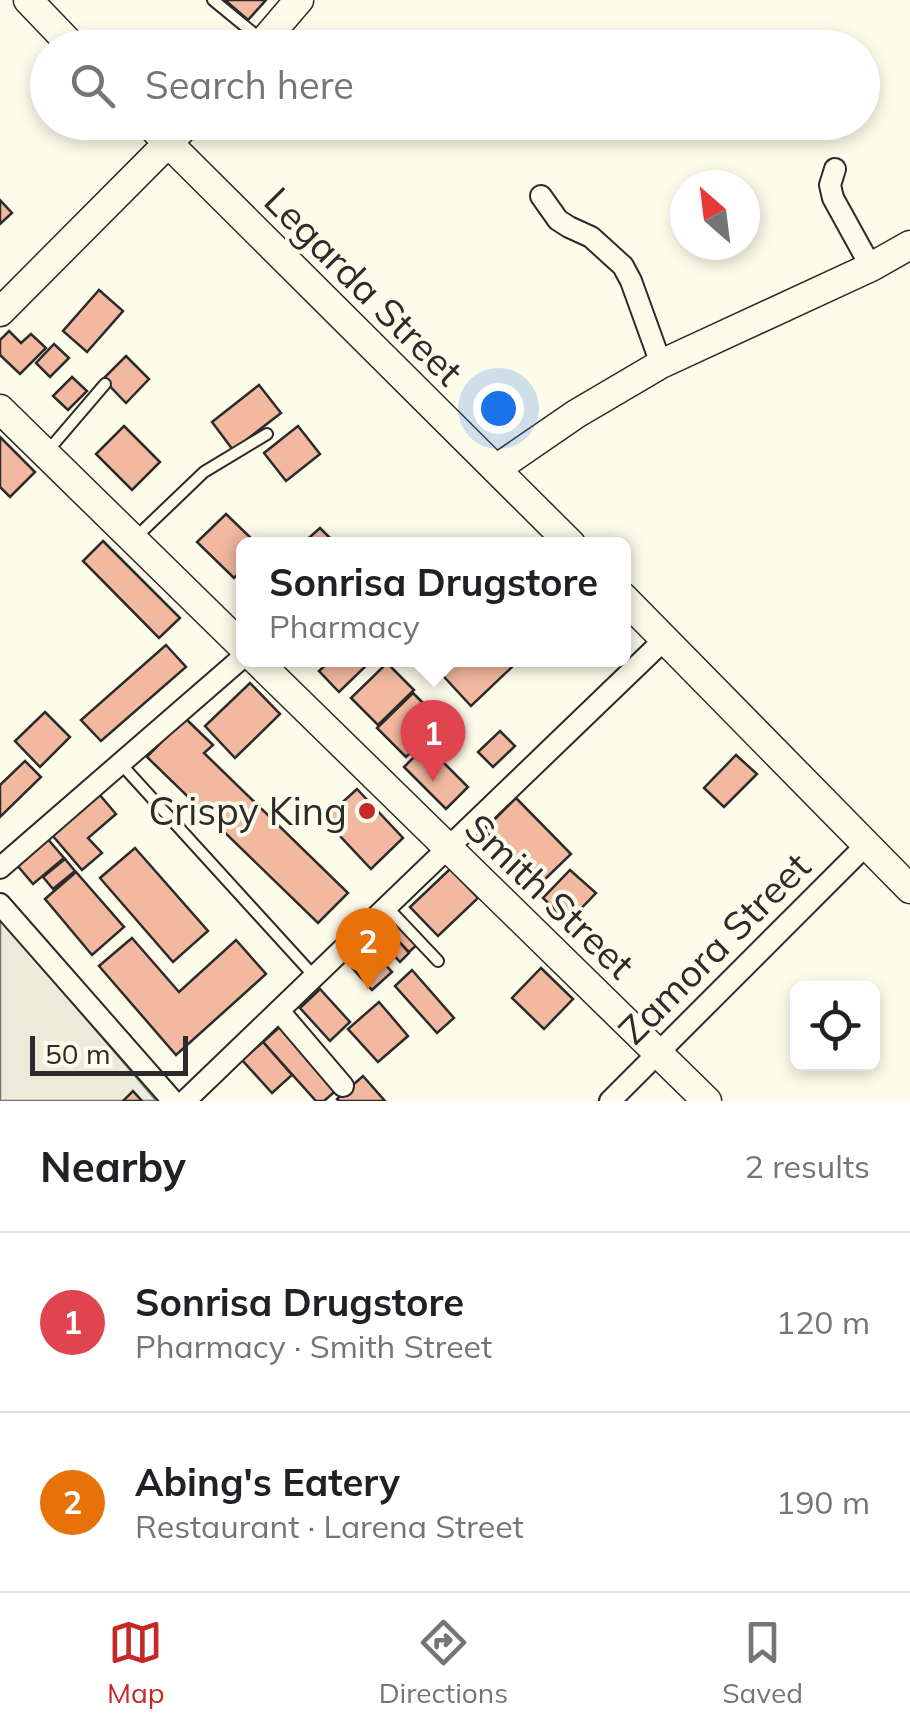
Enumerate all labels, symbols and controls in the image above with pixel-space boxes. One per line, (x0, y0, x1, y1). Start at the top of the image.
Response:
search box (30, 30, 880, 140)
icon: search (65, 58, 120, 113)
text: Search here (145, 61, 354, 109)
north arrow (670, 170, 760, 260)
street label: Legarda Street (255, 177, 473, 395)
your location (473, 383, 524, 434)
popup (236, 537, 631, 667)
text: Sonrisa Drugstore (269, 558, 598, 606)
text: Pharmacy (269, 606, 420, 646)
pin: 1 (400, 700, 466, 782)
place label: Crispy King (148, 787, 347, 835)
marker: Crispy King (356, 800, 378, 822)
street label: Smith Street (455, 803, 645, 989)
street label: Zamora Street (608, 842, 820, 1054)
pin: 2 (336, 908, 400, 990)
map controls (790, 981, 880, 1071)
button: locate (790, 981, 880, 1071)
scale bar (30, 1031, 188, 1076)
text: 50 m (45, 1036, 111, 1071)
text: Nearby (40, 1140, 186, 1193)
text: 2 results (745, 1146, 870, 1186)
text: Sonrisa Drugstore (135, 1278, 464, 1326)
text: 1 (63, 1302, 82, 1342)
text: 120 m (776, 1302, 870, 1342)
text: Pharmacy · Smith Street (135, 1326, 492, 1366)
text: Abing's Eatery (135, 1458, 400, 1506)
text: 2 (63, 1482, 82, 1522)
text: 190 m (776, 1482, 870, 1522)
text: Restaurant · Larena Street (135, 1506, 524, 1546)
tab: Map (107, 1615, 165, 1710)
tab: Directions (379, 1615, 508, 1710)
tab: Saved (722, 1615, 803, 1710)

